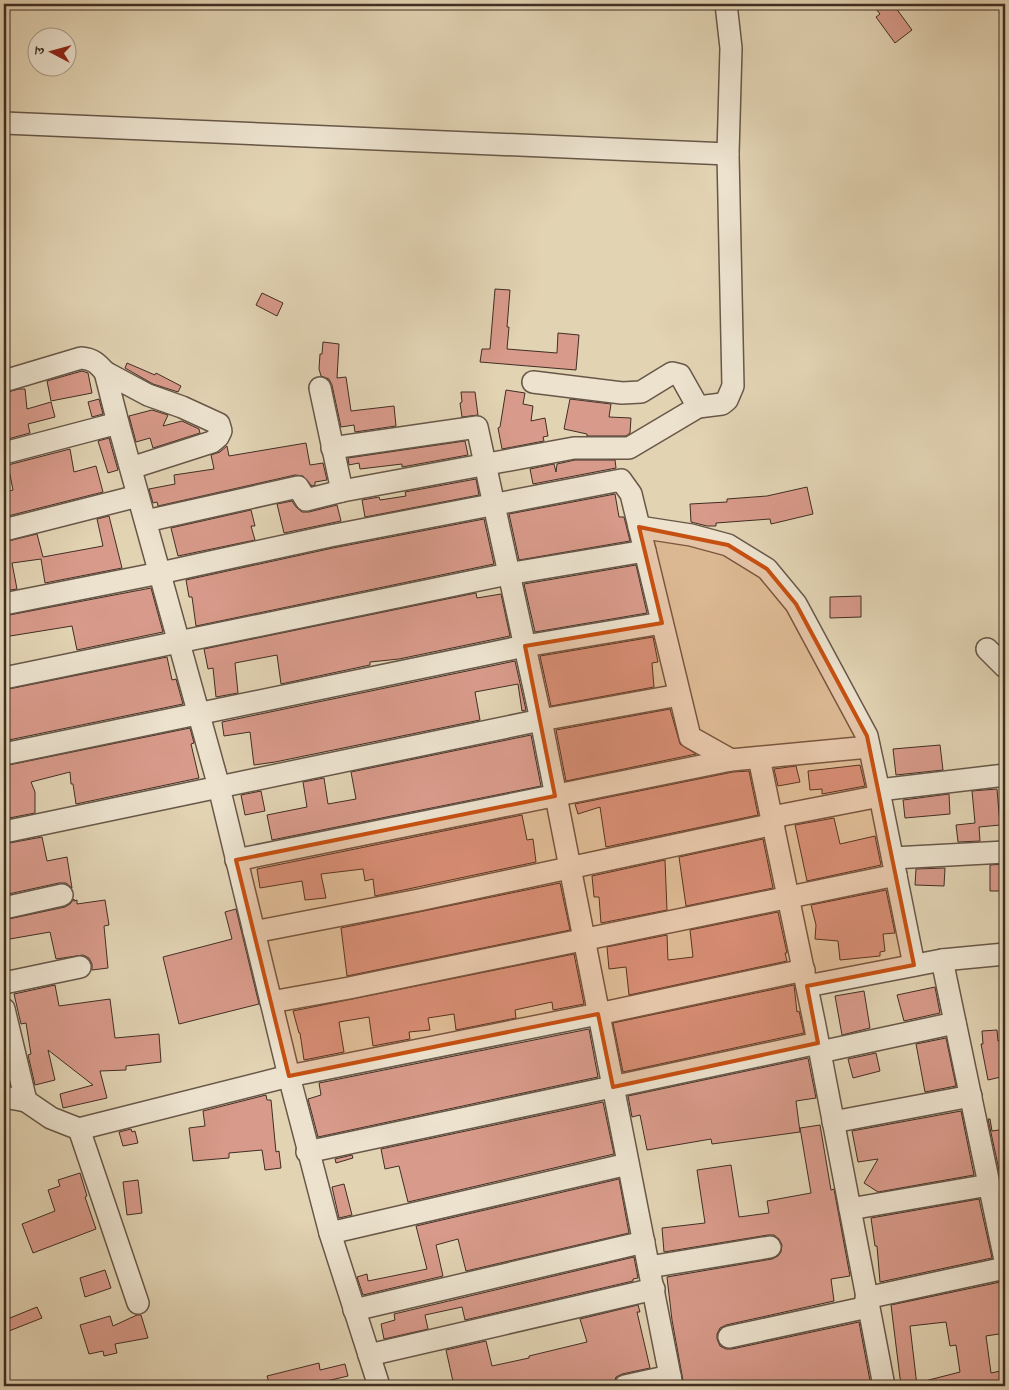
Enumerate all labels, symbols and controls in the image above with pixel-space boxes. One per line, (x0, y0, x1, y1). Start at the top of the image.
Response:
north arrow (28, 28, 78, 78)
text: उ (30, 45, 49, 56)

